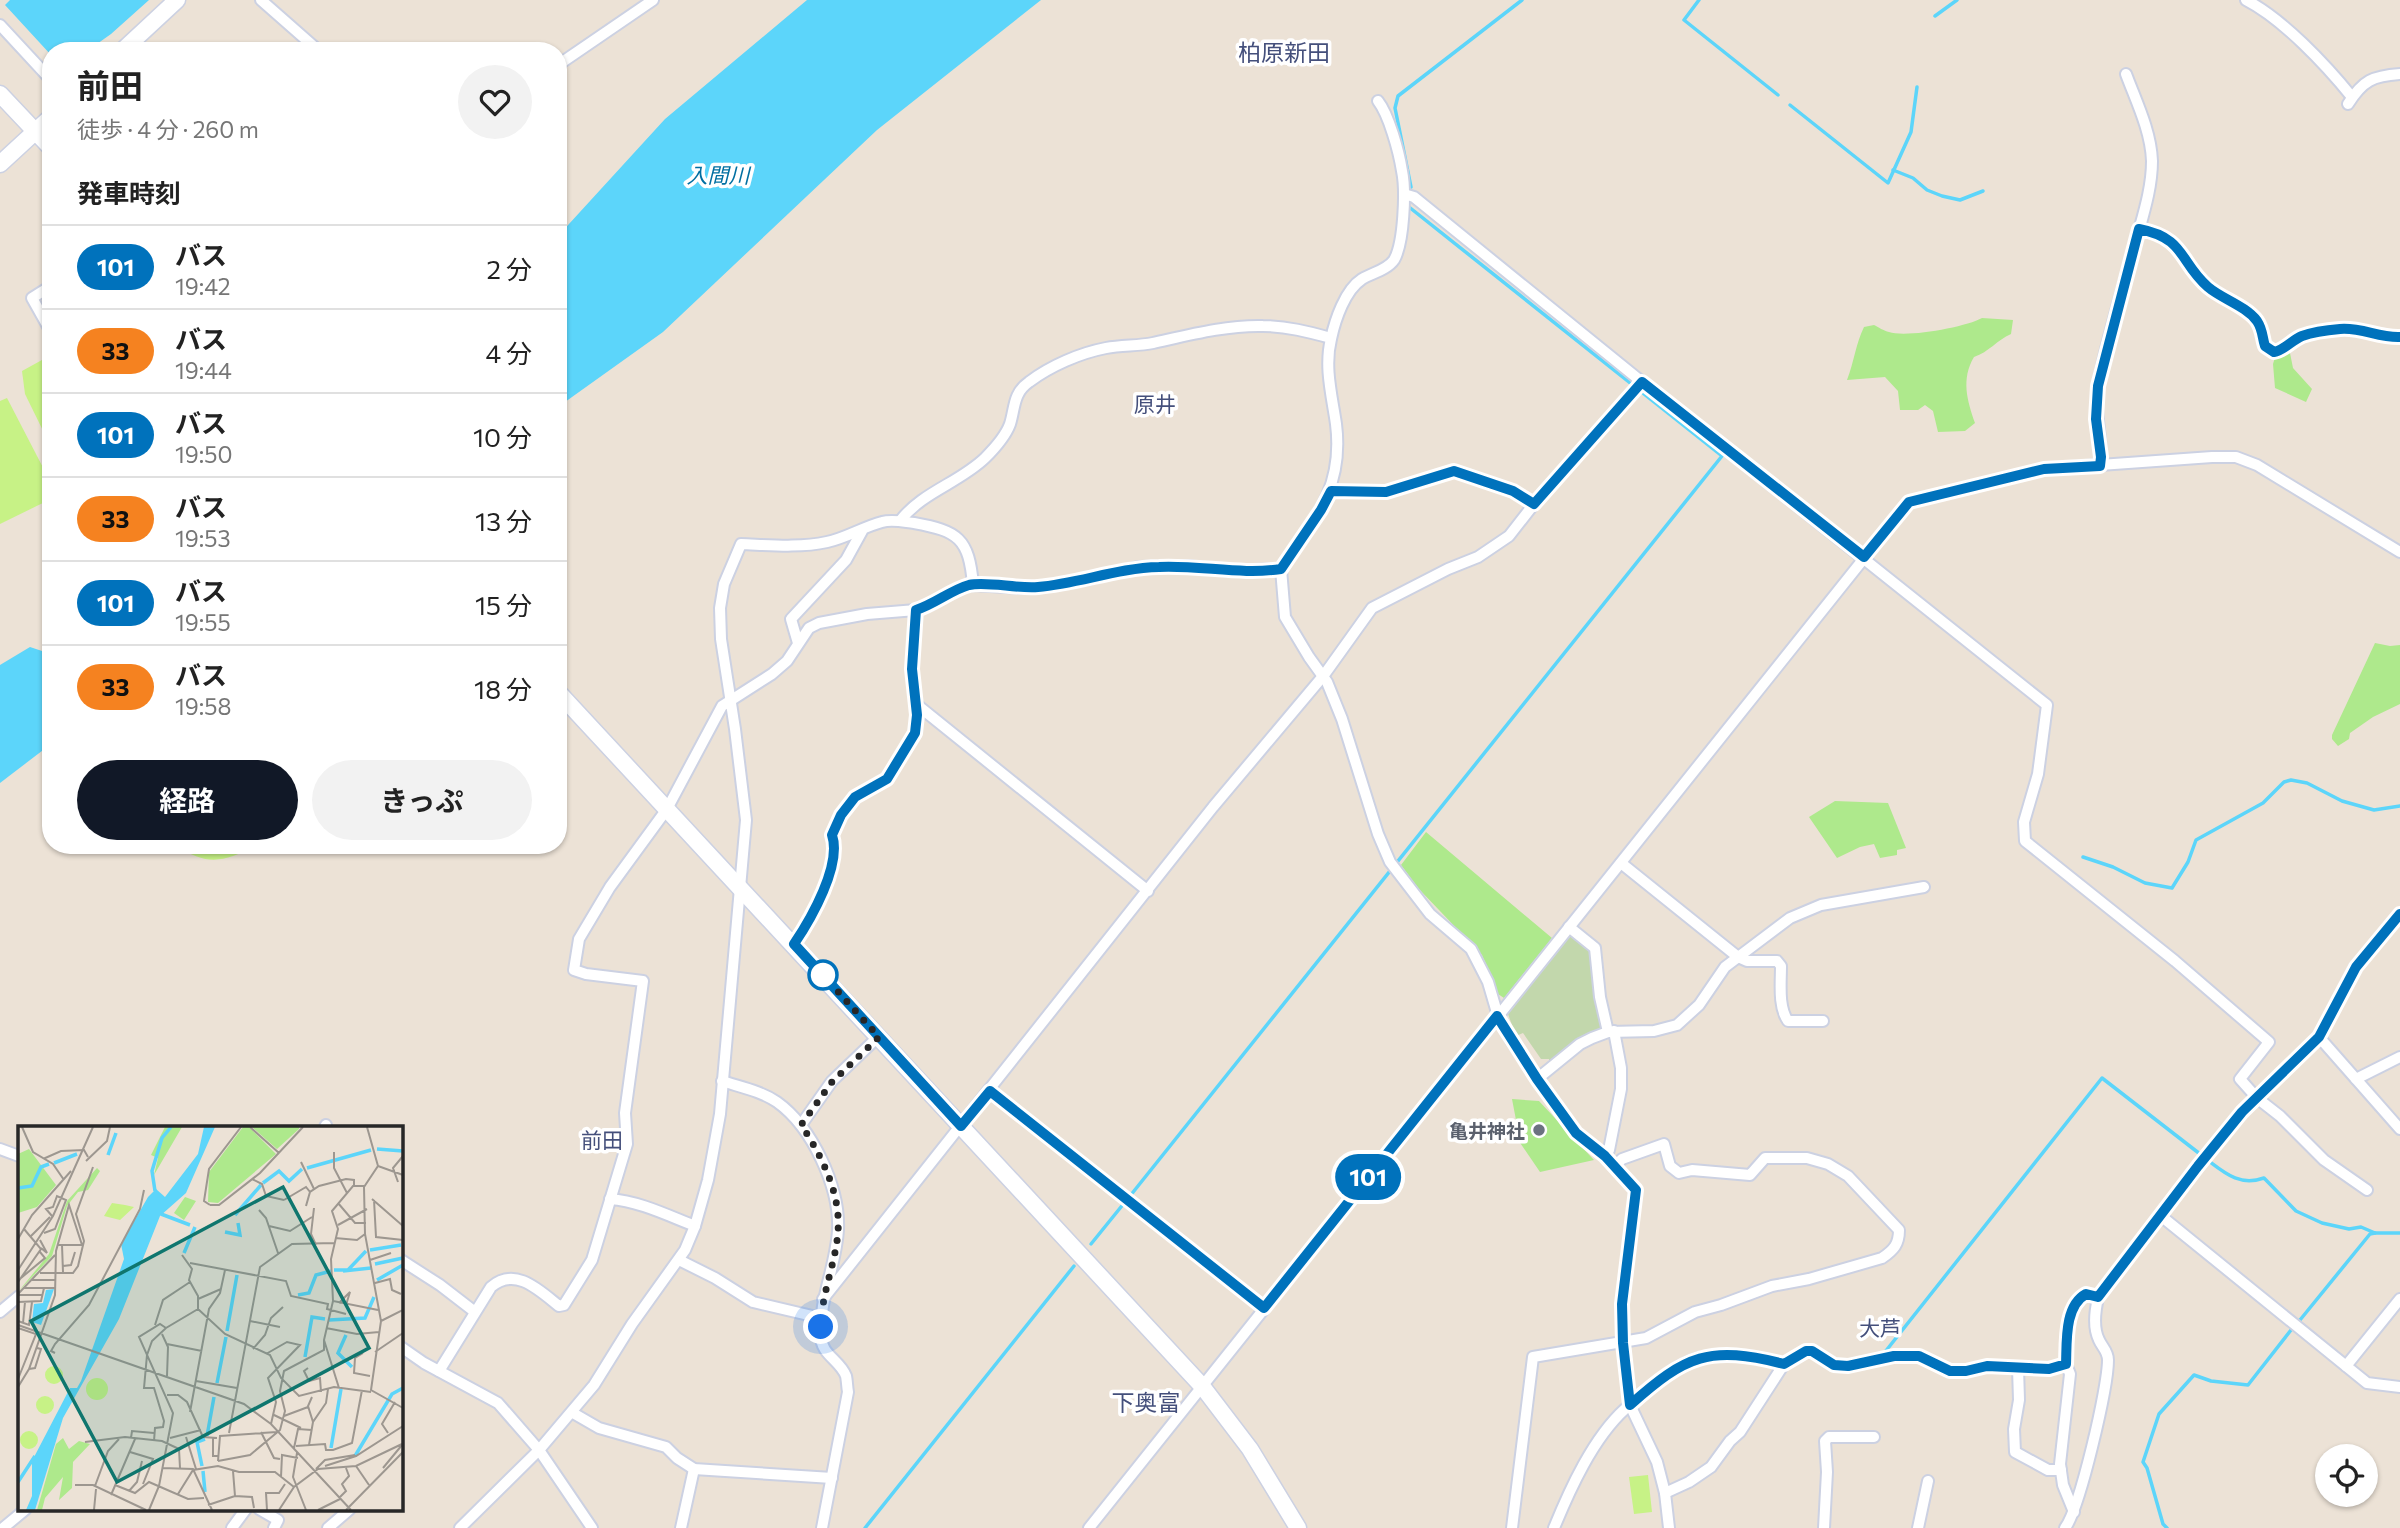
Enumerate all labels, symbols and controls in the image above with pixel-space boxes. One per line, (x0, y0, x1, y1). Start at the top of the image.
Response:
district label: 柏原新田 (1238, 38, 1330, 66)
text: 前田 (77, 64, 143, 105)
button: heart (458, 65, 532, 139)
text: 徒歩 · 4 分 · 260 m (77, 115, 259, 143)
water label: 入間川 (687, 162, 751, 187)
text: 発車時刻 (77, 177, 181, 208)
text: バス (175, 239, 227, 270)
text: 101 (97, 252, 134, 281)
text: 2 分 (487, 253, 532, 284)
text: 19:42 (175, 272, 230, 300)
text: バス (175, 323, 227, 354)
text: 33 (102, 336, 129, 365)
text: 4 分 (485, 337, 532, 368)
text: 19:44 (175, 356, 232, 384)
district label: 原井 (1134, 391, 1176, 416)
text: バス (175, 407, 227, 438)
text: 101 (97, 420, 134, 449)
text: 10 分 (473, 421, 532, 452)
text: 19:50 (175, 440, 232, 468)
text: バス (175, 491, 227, 522)
text: 33 (102, 504, 129, 533)
text: 13 分 (475, 505, 532, 536)
text: 19:53 (175, 524, 231, 552)
text: バス (175, 575, 227, 606)
text: 101 (97, 588, 134, 617)
text: 15 分 (475, 589, 532, 620)
text: 19:55 (175, 608, 231, 636)
text: バス (175, 659, 227, 690)
text: 33 (102, 672, 129, 701)
text: 18 分 (474, 673, 532, 704)
text: 19:58 (175, 692, 231, 720)
button: 経路 (77, 760, 298, 840)
button: きっぷ (312, 760, 532, 840)
unlabelled marker (808, 960, 838, 990)
place label: 亀井神社 (1449, 1119, 1525, 1142)
marker: 亀井神社 (1531, 1122, 1547, 1138)
inset map (18, 1126, 402, 1510)
district label: 前田 (581, 1127, 623, 1152)
line badge: 101 (1328, 1154, 1408, 1200)
text: 101 (1349, 1162, 1387, 1191)
your location (803, 1309, 838, 1344)
district label: 大芦 (1859, 1315, 1901, 1340)
district label: 下奥富 (1112, 1388, 1181, 1416)
map controls (2315, 1444, 2378, 1507)
button: locate (2315, 1444, 2378, 1507)

